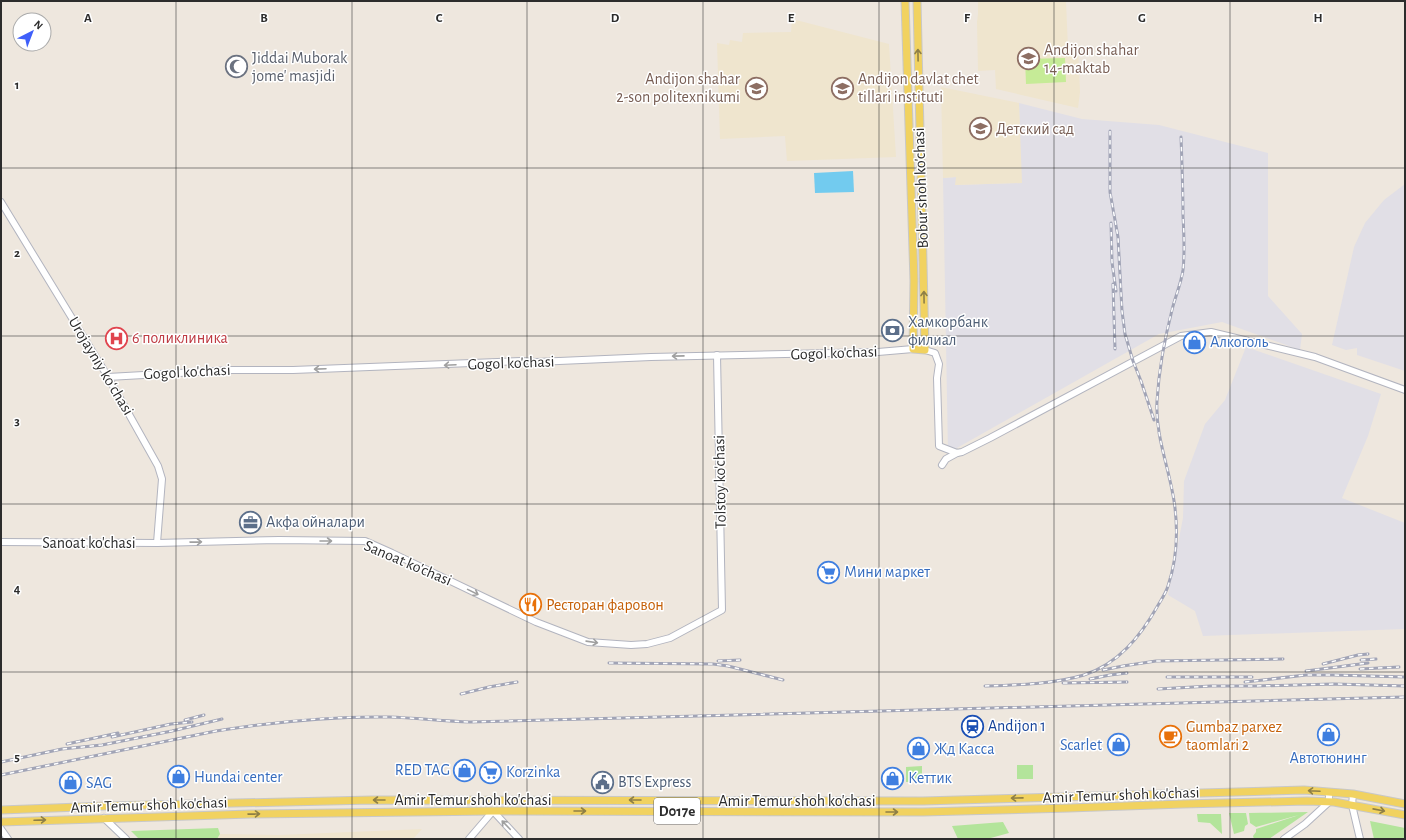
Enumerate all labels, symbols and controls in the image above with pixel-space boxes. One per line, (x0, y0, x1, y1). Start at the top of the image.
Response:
north arrow (12, 12, 52, 52)
text: A (84, 12, 92, 25)
text: B (260, 12, 268, 25)
text: C (436, 12, 443, 25)
text: D (611, 12, 620, 25)
text: E (788, 12, 795, 25)
text: F (964, 12, 971, 25)
text: G (1138, 12, 1146, 25)
text: H (1313, 12, 1323, 25)
text: N (32, 18, 45, 32)
place label: Andijon shahar 14-maktab (1044, 42, 1140, 76)
school or university icon: Andijon shahar 14-maktab (1015, 46, 1041, 72)
one-way arrow (914, 49, 921, 62)
place label: Jiddai Muborak jome' masjidi (252, 50, 348, 85)
mosque icon: Jiddai Muborak jome' masjidi (223, 54, 249, 80)
place label: Andijon shahar 2-son politexnikumi (616, 71, 741, 105)
place label: Andijon davlat chet tillari instituti (858, 71, 979, 105)
school or university icon: Andijon shahar 2-son politexnikumi (743, 75, 769, 101)
school or university icon: Andijon davlat chet tillari instituti (830, 75, 856, 101)
text: 1 (15, 79, 19, 92)
school or university icon: Детский сад (968, 116, 994, 142)
place label: Детский сад (996, 121, 1074, 137)
street label: Bobur shoh ko'chasi (911, 127, 931, 249)
text: 2 (14, 247, 20, 260)
one-way arrow (920, 291, 928, 304)
street label: Urоjayniy koʻchasi (65, 314, 137, 419)
place label: Хамкорбанк филиал (908, 314, 989, 348)
bank icon: Хамкорбанк филиал (879, 318, 905, 344)
hospital icon: 6 поликлиника (104, 325, 130, 351)
shop icon: Алкоголь (1181, 329, 1207, 355)
place label: 6 поликлиника (132, 330, 228, 346)
place label: Алкоголь (1210, 334, 1268, 350)
street label: Gogol ko'chasi (790, 343, 878, 363)
one-way arrow (672, 352, 685, 360)
street label: Gogol ko'chasi (467, 353, 555, 373)
one-way arrow (444, 361, 457, 368)
street label: Gogol ko'chasi (143, 362, 231, 382)
one-way arrow (314, 365, 327, 372)
text: 3 (14, 415, 20, 428)
street label: Tolstoy ko'chasi (711, 435, 730, 529)
office icon: Акфа ойналари (238, 509, 264, 535)
place label: Акфа ойналари (266, 514, 365, 530)
street label: Sanoat ko'chasi (42, 535, 136, 551)
one-way arrow (319, 537, 332, 545)
street label: Sanoat ko'chasi (362, 537, 454, 589)
one-way arrow (189, 539, 202, 546)
supermarket icon: Мини маркет (816, 559, 842, 585)
place label: Мини маркет (844, 564, 930, 580)
text: 4 (14, 583, 21, 596)
one-way arrow (467, 589, 479, 596)
restaurant icon: Ресторан фаровон (518, 592, 544, 618)
place label: Ресторан фаровон (546, 597, 664, 613)
one-way arrow (585, 638, 598, 646)
station icon: Andijon 1 (960, 713, 986, 739)
place label: Andijon 1 (988, 718, 1046, 735)
place label: Gumbaz parxez taomlari 2 (1186, 719, 1283, 753)
shop icon: Автотюнинг (1315, 721, 1341, 747)
cafe icon: Gumbaz parxez taomlari 2 (1157, 723, 1183, 749)
shop icon: Scarlet (1105, 732, 1131, 758)
shop icon: Жд Касса (906, 736, 932, 762)
place label: Scarlet (1060, 737, 1102, 753)
place label: Жд Касса (934, 741, 994, 757)
place label: Автотюнинг (1290, 750, 1367, 766)
text: 5 (14, 751, 20, 764)
shop icon: RED TAG (452, 757, 478, 783)
supermarket icon: Korzinka (477, 759, 503, 785)
place label: RED TAG (395, 762, 450, 778)
shop icon: Hundai center (165, 764, 191, 790)
place label: Korzinka (506, 764, 560, 780)
shop icon: Кеттик (880, 765, 906, 791)
place label: Hundai center (194, 769, 283, 785)
public building icon: BTS Express (589, 769, 615, 795)
shop icon: SAG (58, 770, 84, 796)
place label: Кеттик (908, 770, 952, 786)
place label: BTS Express (618, 774, 691, 790)
place label: SAG (86, 775, 112, 791)
street label: Amir Temur shoh ko'chasi (1042, 784, 1200, 806)
one-way arrow (1308, 787, 1321, 794)
street label: Amir Temur shoh ko'chasi (394, 792, 552, 808)
street label: Amir Temur shoh ko'chasi (718, 793, 876, 809)
street label: Amir Temur shoh ko'chasi (70, 794, 228, 816)
one-way arrow (1011, 795, 1024, 802)
one-way arrow (373, 796, 386, 804)
one-way arrow (629, 796, 642, 804)
road number: D017e (654, 798, 700, 824)
one-way arrow (1372, 806, 1385, 814)
one-way arrow (573, 807, 586, 815)
one-way arrow (885, 808, 898, 816)
one-way arrow (247, 810, 260, 818)
one-way arrow (33, 817, 46, 824)
one-way arrow (501, 820, 511, 830)

